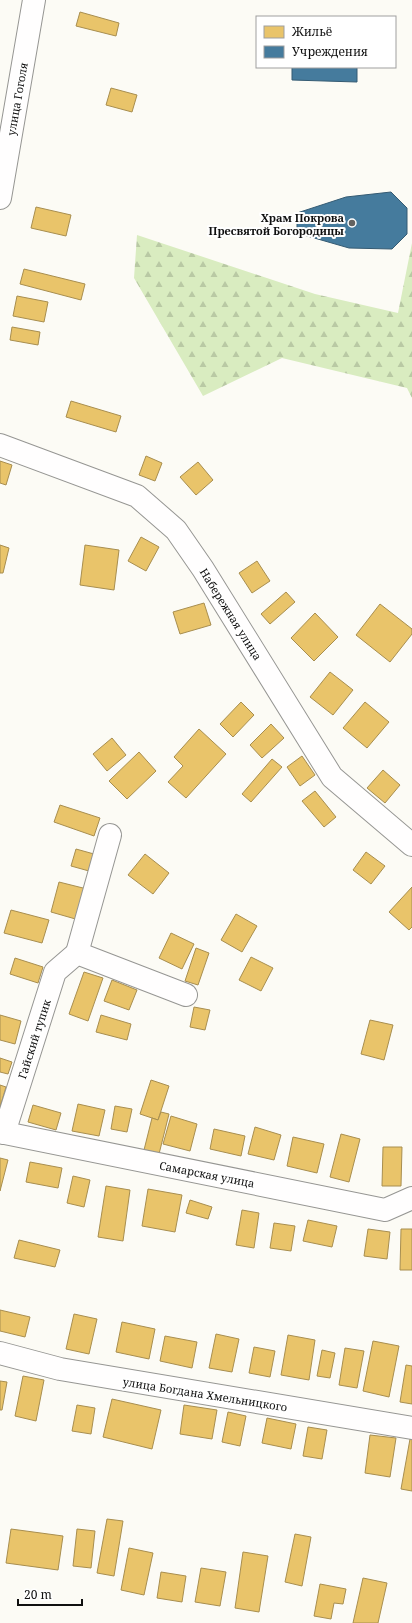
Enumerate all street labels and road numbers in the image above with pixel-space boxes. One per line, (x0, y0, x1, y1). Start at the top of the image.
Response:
street label: улица Гоголя (3, 61, 31, 137)
street label: Набережная улица (197, 565, 265, 663)
street label: Гайский тупик (14, 997, 54, 1081)
street label: Самарская улица (158, 1157, 256, 1191)
street label: улица Богдана Хмельницкого (122, 1374, 288, 1414)

